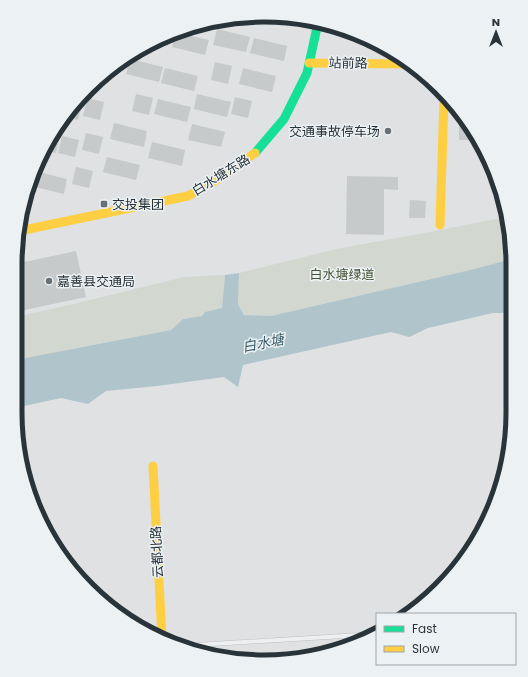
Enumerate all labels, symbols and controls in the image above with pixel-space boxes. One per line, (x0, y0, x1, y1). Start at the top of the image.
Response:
north arrow (476, 12, 516, 52)
text: N (492, 14, 500, 30)
street label: 站前路 (328, 53, 368, 73)
place label: 交通事故停车场 (289, 122, 380, 141)
marker: 交通事故停车场 (383, 126, 393, 136)
street label: 白水塘东路 (188, 150, 254, 200)
place label: 交投集团 (112, 195, 164, 214)
marker: 交投集团 (99, 199, 109, 209)
park label: 白水塘绿道 (309, 265, 375, 284)
place label: 嘉善县交通局 (57, 272, 135, 291)
marker: 嘉善县交通局 (44, 276, 54, 286)
water label: 白水塘 (240, 329, 287, 357)
street label: 云都北路 (146, 526, 168, 578)
legend (376, 613, 516, 665)
text: Fast (412, 620, 437, 637)
text: Slow (412, 640, 440, 657)

